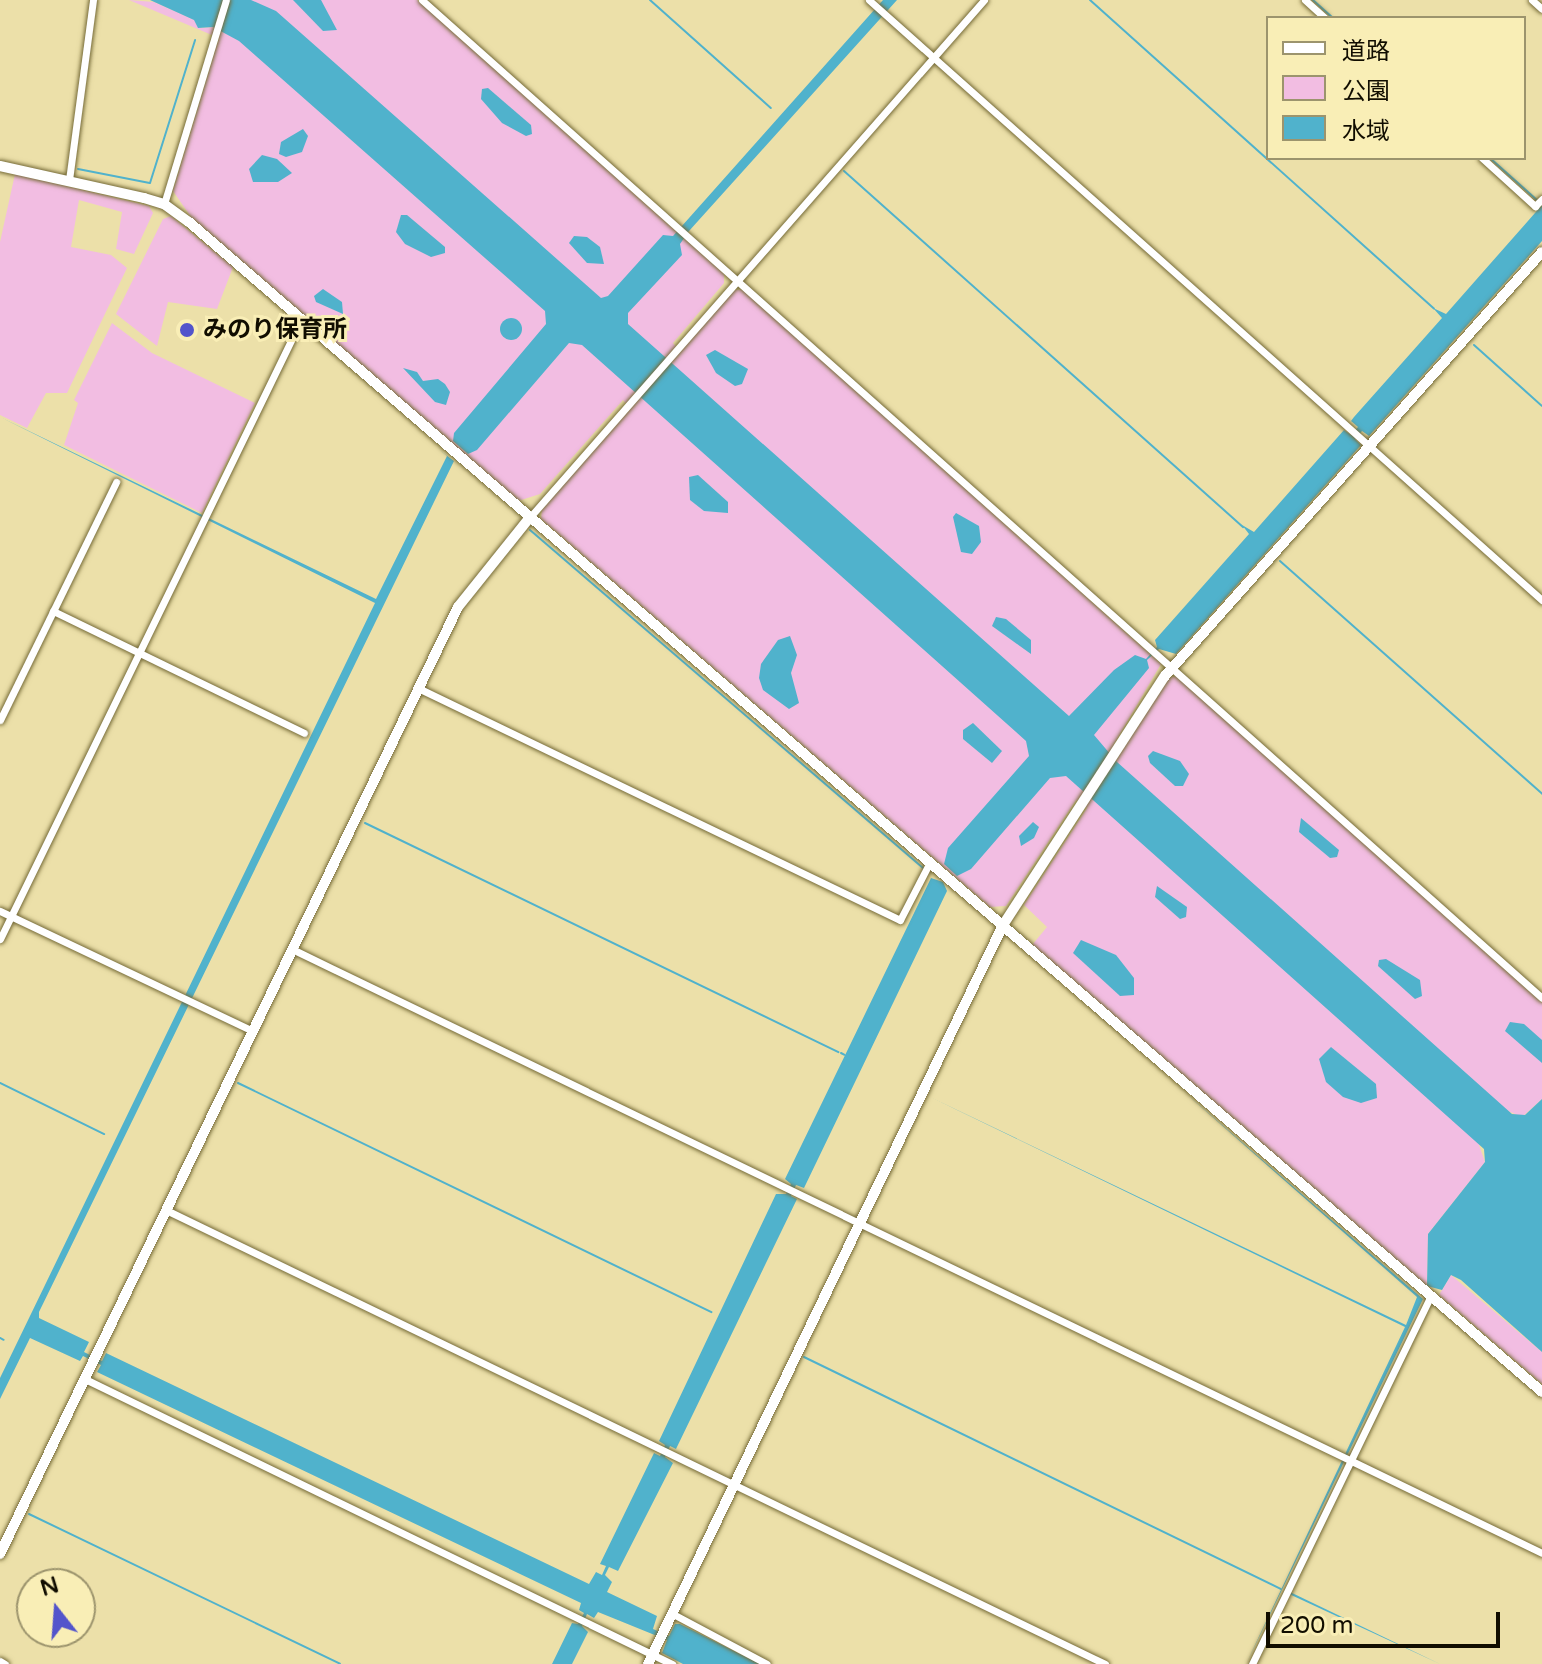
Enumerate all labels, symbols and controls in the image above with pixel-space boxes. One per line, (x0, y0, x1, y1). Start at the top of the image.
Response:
legend (1266, 16, 1526, 160)
text: 道路 (1342, 37, 1390, 66)
text: 公園 (1342, 77, 1390, 106)
text: 水域 (1342, 117, 1390, 146)
place label: みのり保育所 (203, 316, 347, 344)
marker: みのり保育所 (178, 321, 196, 339)
north arrow (16, 1568, 96, 1648)
text: N (37, 1572, 62, 1602)
scale bar (1270, 1596, 1504, 1646)
text: 200 m (1280, 1611, 1354, 1640)

